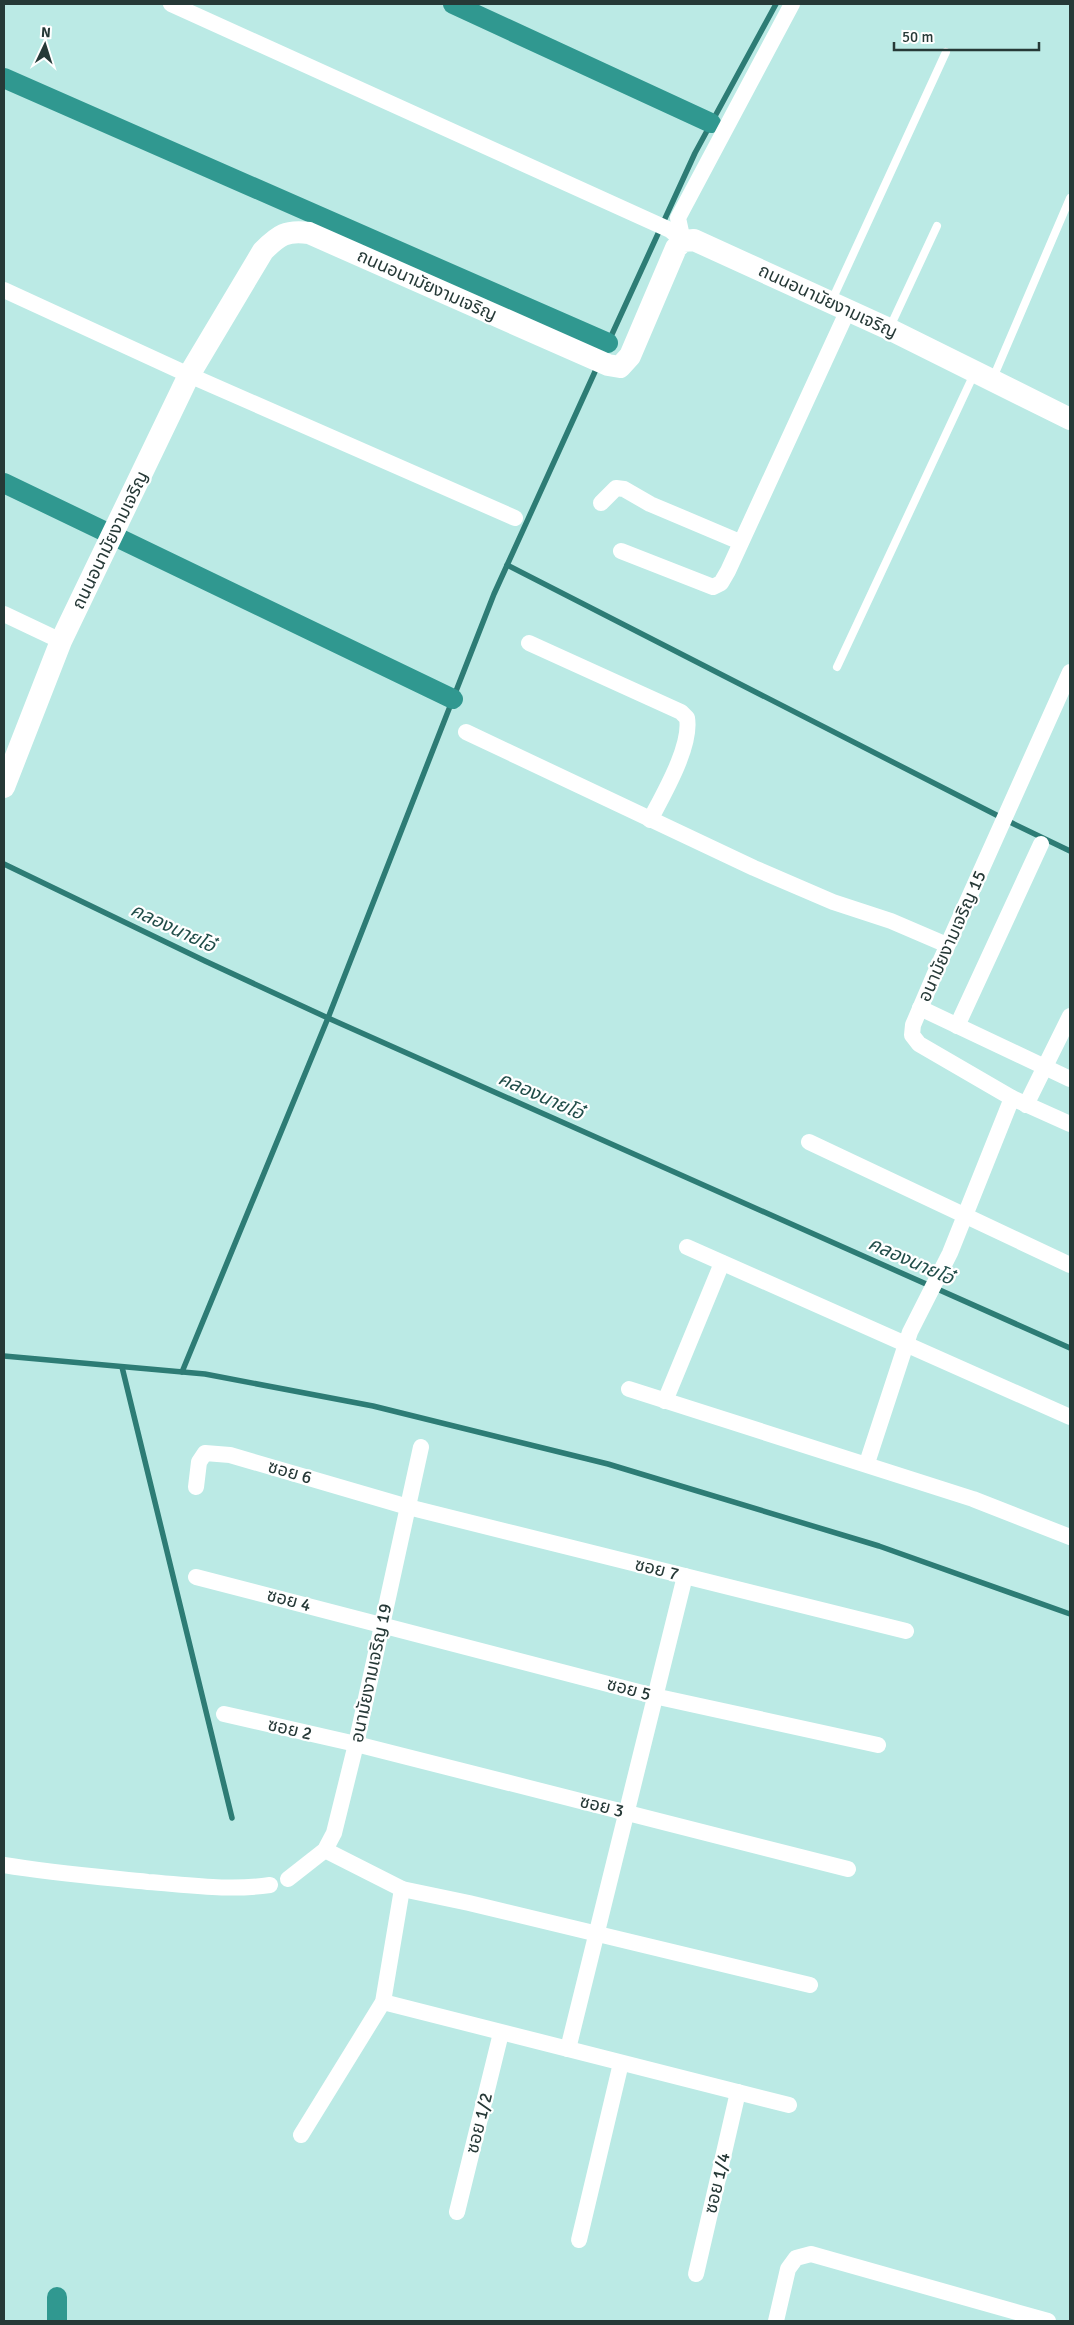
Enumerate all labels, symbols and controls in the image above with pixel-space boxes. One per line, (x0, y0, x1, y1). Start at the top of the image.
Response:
north arrow (20, 20, 70, 70)
scale bar (894, 20, 1039, 52)
text: N (40, 24, 51, 41)
text: 50 m (902, 28, 933, 46)
street label: ถนนอนามัยงามเจริญ (354, 244, 500, 326)
street label: ถนนอนามัยงามเจริญ (755, 259, 901, 343)
street label: ถนนอนามัยงามเจริญ (67, 467, 153, 613)
street label: อนามัยงามเจริญ 15 (913, 867, 991, 1005)
water label: คลองนายโอ๋ (127, 898, 221, 959)
water label: คลองนายโอ๋ (495, 1067, 589, 1126)
water label: คลองนายโอ๋ (865, 1232, 959, 1291)
street label: ซอย 6 (265, 1455, 315, 1489)
street label: ซอย 7 (633, 1553, 681, 1585)
street label: ซอย 4 (265, 1584, 314, 1616)
street label: อนามัยงามเจริญ 19 (346, 1602, 396, 1744)
street label: ซอย 5 (605, 1673, 653, 1705)
street label: ซอย 2 (266, 1713, 314, 1745)
street label: ซอย 3 (578, 1790, 626, 1822)
street label: ซอย 1/2 (461, 2090, 497, 2156)
street label: ซอย 1/4 (699, 2150, 735, 2216)

